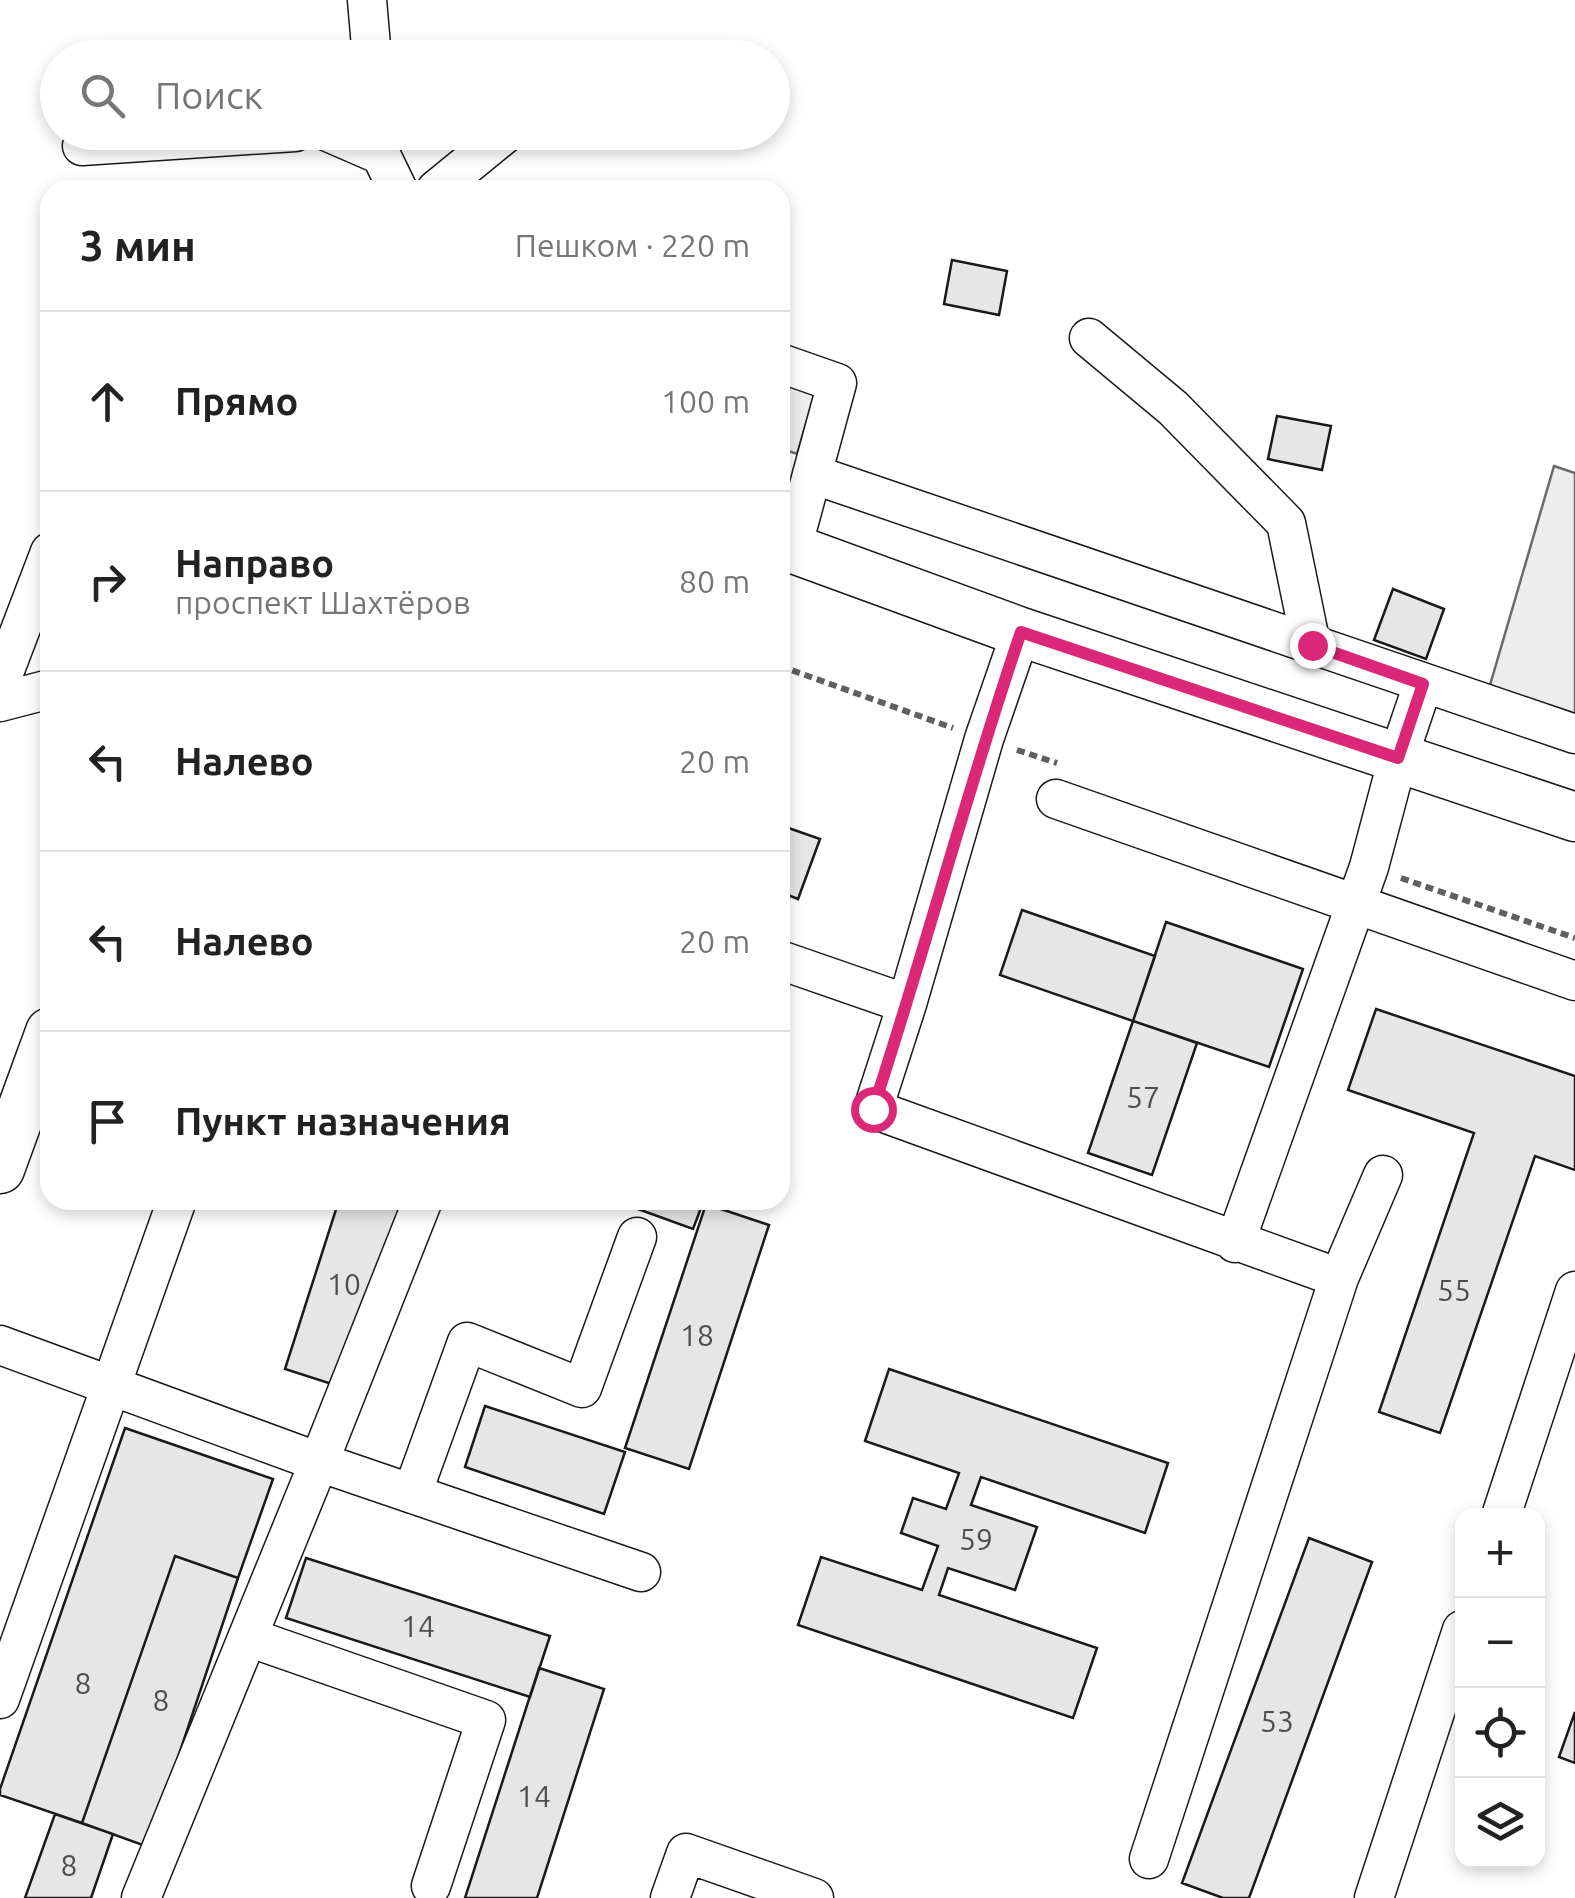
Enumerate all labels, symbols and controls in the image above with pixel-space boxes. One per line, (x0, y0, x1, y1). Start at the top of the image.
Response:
search box (40, 40, 790, 150)
icon: search (75, 68, 130, 123)
text: Поиск (155, 74, 263, 116)
text: 3 мин (80, 222, 196, 269)
text: Пешком · 220 m (515, 227, 750, 263)
icon: ahead (80, 374, 135, 429)
text: Прямо (175, 380, 298, 422)
text: 100 m (661, 383, 750, 419)
text: Направо (175, 542, 334, 584)
icon: right (80, 554, 135, 609)
text: 80 m (679, 563, 750, 599)
text: проспект Шахтёров (175, 584, 471, 620)
route end (1290, 623, 1336, 669)
icon: left (80, 734, 135, 789)
text: Налево (175, 740, 314, 782)
text: 20 m (679, 743, 750, 779)
icon: left (80, 914, 135, 969)
text: Налево (175, 920, 314, 962)
text: 20 m (679, 923, 750, 959)
house number: 57 (1126, 1080, 1160, 1114)
route start (851, 1087, 897, 1133)
icon: arrive (80, 1094, 135, 1149)
text: Пункт назначения (175, 1100, 511, 1142)
house number: 10 (327, 1267, 361, 1301)
house number: 55 (1437, 1273, 1471, 1307)
house number: 18 (680, 1318, 714, 1352)
map controls (1455, 1508, 1545, 1868)
button: + (1455, 1508, 1545, 1598)
house number: 59 (959, 1522, 993, 1556)
button: − (1455, 1598, 1545, 1688)
house number: 14 (401, 1609, 435, 1643)
house number: 8 (75, 1666, 91, 1700)
house number: 8 (153, 1683, 169, 1717)
button: locate (1455, 1688, 1545, 1778)
house number: 53 (1260, 1704, 1294, 1738)
button: layers (1455, 1778, 1545, 1868)
house number: 14 (517, 1779, 551, 1813)
house number: 8 (61, 1848, 77, 1882)

